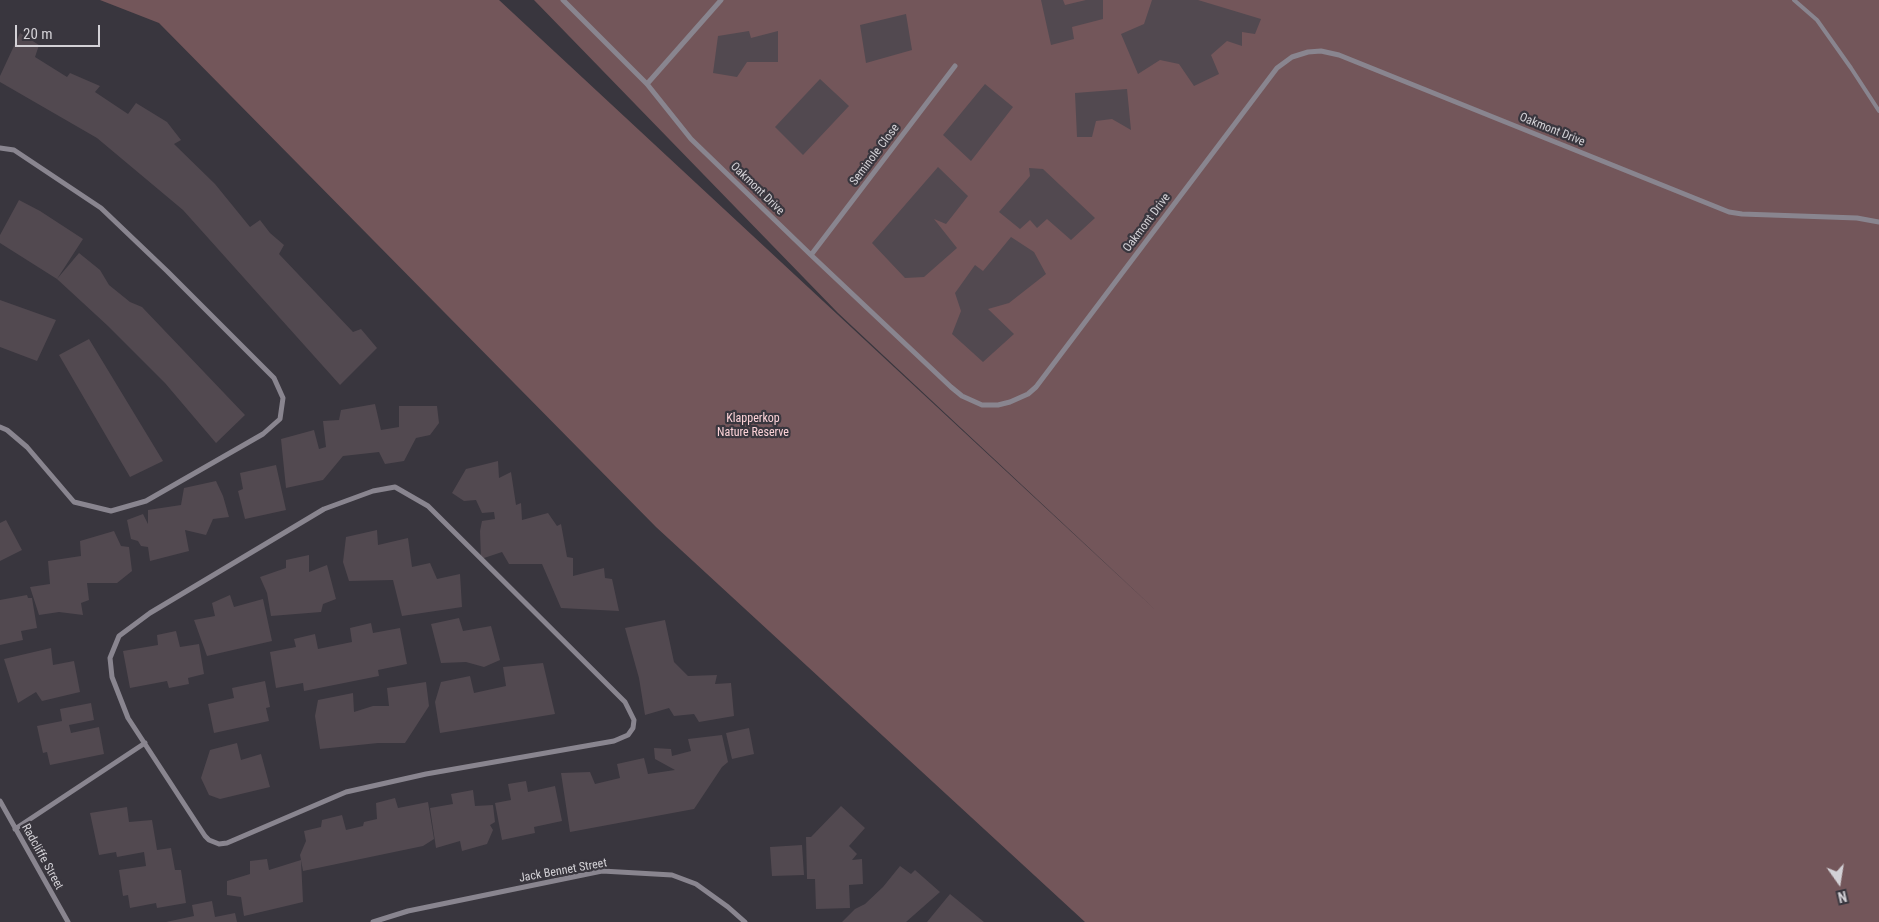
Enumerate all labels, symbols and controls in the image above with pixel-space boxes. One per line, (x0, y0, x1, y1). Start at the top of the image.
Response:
scale bar (18, 15, 102, 47)
text: 20 m (23, 25, 53, 43)
street label: Oakmont Drive (1517, 110, 1587, 150)
street label: Seminole Close (847, 121, 903, 189)
street label: Oakmont Drive (727, 160, 787, 218)
street label: Oakmont Drive (1120, 191, 1174, 255)
park label: Klapperkop Nature Reserve (717, 412, 789, 440)
street label: Radcliffe Street (18, 822, 66, 892)
street label: Jack Bennet Street (518, 856, 608, 886)
north arrow (1814, 857, 1864, 907)
text: N (1836, 888, 1848, 905)

